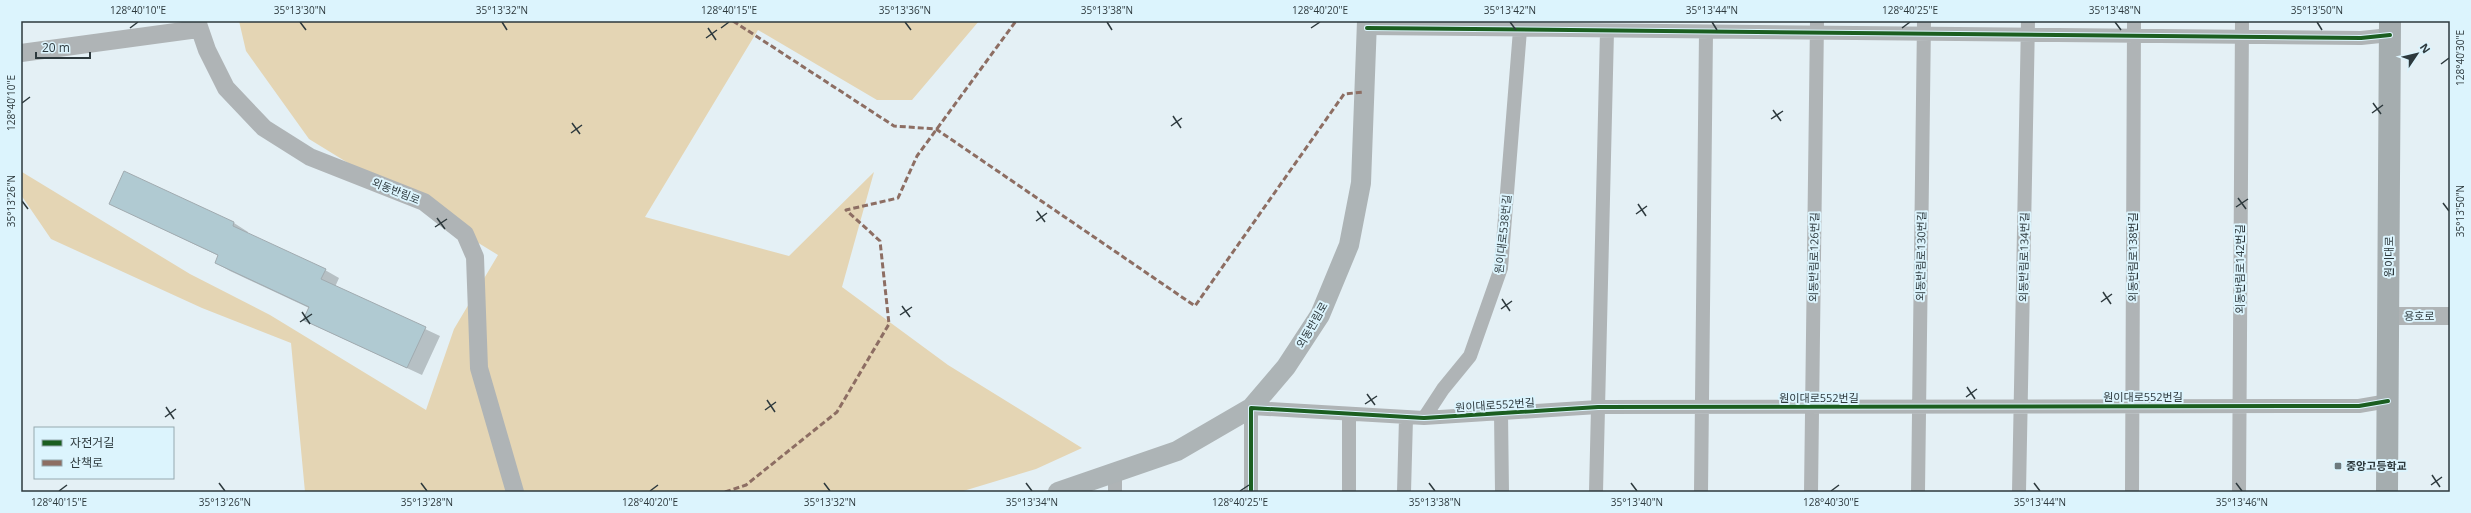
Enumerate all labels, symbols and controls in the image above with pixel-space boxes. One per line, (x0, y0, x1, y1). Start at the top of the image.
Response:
text: 128°40'10"E (110, 3, 166, 17)
text: 35°13'30"N (274, 3, 326, 17)
text: 35°13'32"N (476, 3, 528, 17)
text: 128°40'15"E (701, 3, 757, 17)
text: 35°13'36"N (879, 3, 931, 17)
text: 35°13'38"N (1081, 3, 1133, 17)
text: 128°40'20"E (1292, 3, 1348, 17)
text: 35°13'42"N (1484, 3, 1536, 17)
text: 35°13'44"N (1686, 3, 1738, 17)
text: 128°40'25"E (1882, 3, 1938, 17)
text: 35°13'48"N (2089, 3, 2141, 17)
text: 35°13'50"N (2291, 3, 2343, 17)
text: 128°40'30"E (2453, 30, 2467, 86)
scale bar (36, 34, 90, 60)
north arrow (2397, 34, 2437, 74)
text: 20 m (42, 39, 70, 56)
text: N (2417, 40, 2434, 56)
text: 128°40'10"E (4, 75, 18, 131)
street label: 외동반림로 (370, 174, 422, 207)
text: 35°13'26"N (4, 175, 18, 227)
text: 35°13'50"N (2453, 185, 2467, 237)
street label: 원이대로538번길 (1491, 194, 1514, 274)
street label: 외동반림로130번길 (1912, 211, 1929, 301)
street label: 외동반림로126번길 (1805, 212, 1822, 302)
street label: 외동반림로134번길 (2015, 212, 2032, 302)
street label: 외동반림로138번길 (2125, 212, 2140, 302)
street label: 외동반림로142번길 (2232, 224, 2247, 314)
street label: 원이대로 (2381, 237, 2396, 277)
street label: 외동반림로 (1292, 299, 1331, 350)
street label: 용호로 (2404, 308, 2434, 323)
street label: 원이대로552번길 (2103, 389, 2183, 404)
street label: 원이대로552번길 (1779, 390, 1859, 405)
street label: 원이대로552번길 (1455, 394, 1535, 415)
legend (34, 427, 174, 479)
text: 자전거길 (70, 434, 114, 451)
text: 산책로 (70, 454, 103, 471)
place label: 중앙고등학교 (2346, 458, 2407, 473)
marker: 중앙고등학교 (2333, 461, 2343, 471)
text: 128°40'15"E (31, 495, 87, 509)
text: 35°13'26"N (199, 495, 251, 509)
text: 35°13'28"N (401, 495, 453, 509)
text: 128°40'20"E (622, 495, 678, 509)
text: 35°13'32"N (804, 495, 856, 509)
text: 35°13'34"N (1006, 495, 1058, 509)
text: 128°40'25"E (1212, 495, 1268, 509)
text: 35°13'38"N (1409, 495, 1461, 509)
text: 35°13'40"N (1611, 495, 1663, 509)
text: 128°40'30"E (1803, 495, 1859, 509)
text: 35°13'44"N (2014, 495, 2066, 509)
text: 35°13'46"N (2216, 495, 2268, 509)

